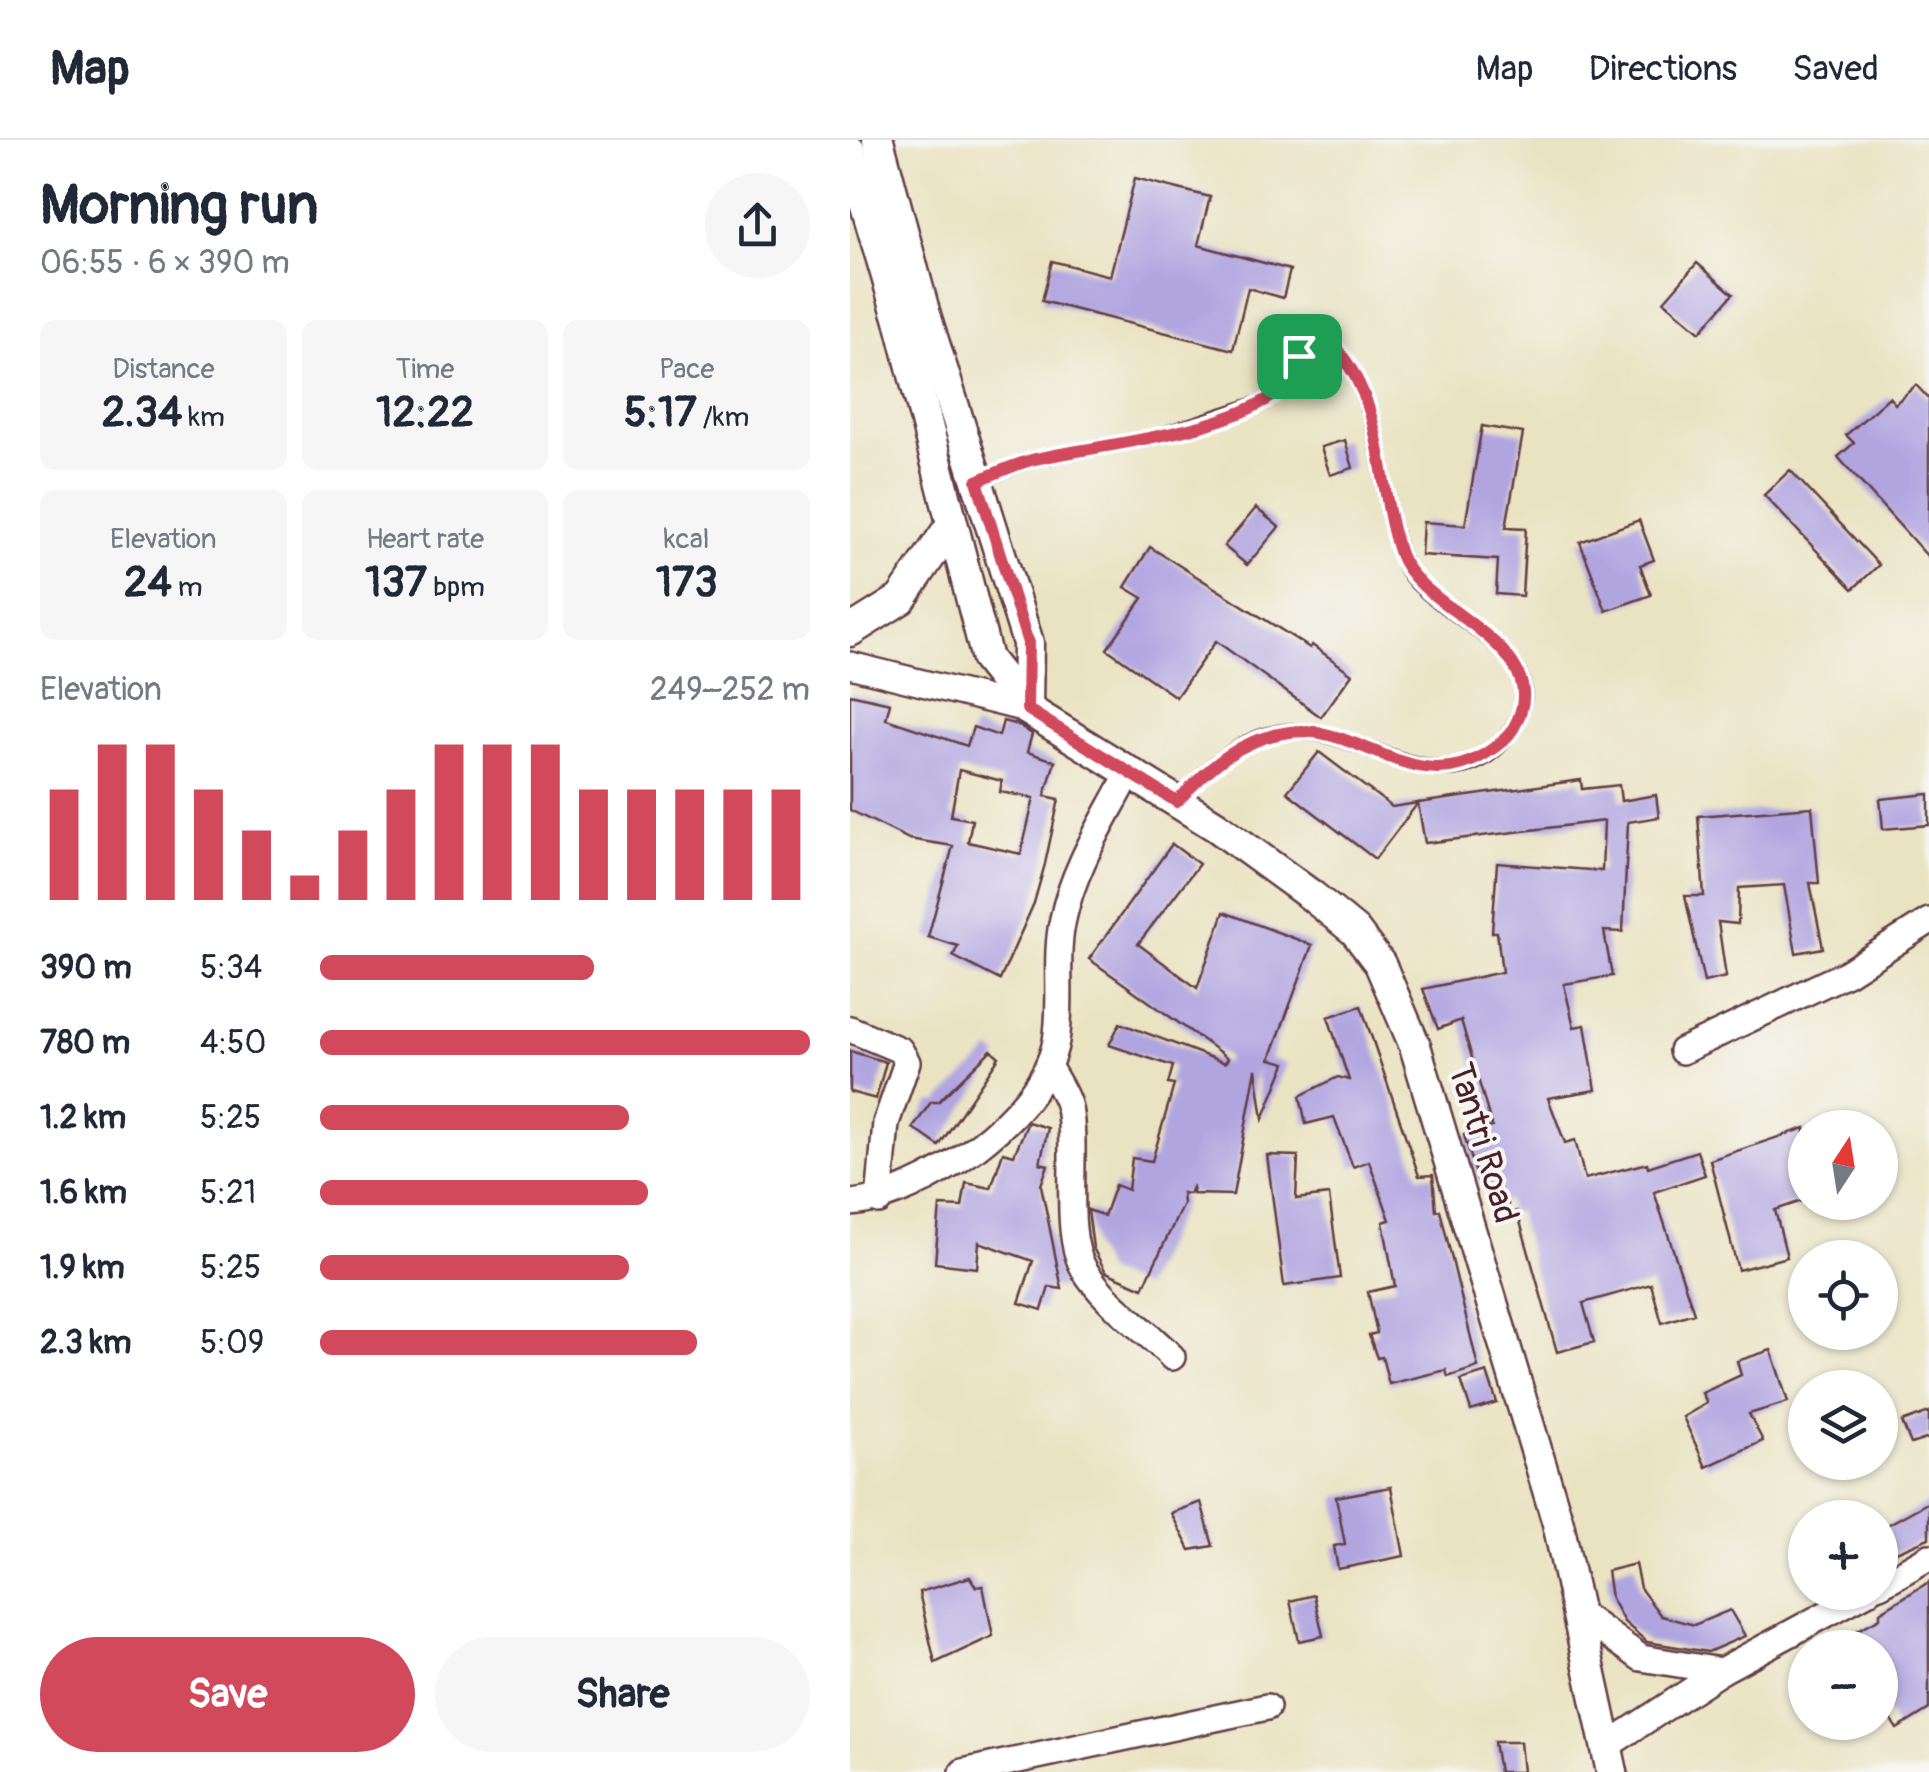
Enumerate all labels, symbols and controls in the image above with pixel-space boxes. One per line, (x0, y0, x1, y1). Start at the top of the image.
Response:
text: Map (50, 39, 130, 99)
text: Map (1476, 47, 1534, 91)
text: Directions (1589, 47, 1737, 91)
text: Saved (1792, 47, 1879, 91)
text: Morning run (40, 171, 318, 240)
button: share (705, 173, 810, 278)
text: 06:55 · 6 × 390 m (40, 243, 290, 283)
pin (1257, 314, 1342, 399)
icon: arrive (1272, 329, 1327, 384)
text: Distance (112, 352, 215, 387)
text: Time (396, 352, 454, 387)
text: Pace (659, 352, 714, 387)
text: 2.34 (102, 387, 182, 439)
text: 12:22 (376, 387, 474, 439)
text: 5:17 (624, 387, 697, 439)
text: km (182, 400, 225, 435)
text: /km (697, 400, 749, 435)
text: Elevation (110, 522, 217, 557)
text: Heart rate (366, 522, 484, 557)
text: kcal (664, 522, 709, 557)
text: 24 (124, 557, 172, 609)
text: 137 (365, 557, 427, 609)
text: 173 (656, 557, 718, 609)
text: m (172, 570, 203, 605)
text: bpm (427, 570, 485, 605)
text: Elevation (40, 670, 162, 710)
text: 249–252 m (650, 670, 810, 710)
text: 390 m (40, 948, 132, 988)
text: 5:34 (200, 948, 262, 988)
text: 780 m (40, 1023, 130, 1063)
text: 4:50 (200, 1023, 266, 1063)
street label: Tantri Road (1438, 1058, 1528, 1228)
text: 1.2 km (40, 1098, 126, 1138)
text: 5:25 (200, 1098, 261, 1138)
north arrow (1788, 1110, 1898, 1220)
map controls (1788, 1110, 1898, 1740)
text: 1.6 km (40, 1173, 127, 1213)
text: 5:21 (200, 1173, 256, 1213)
button: locate (1788, 1240, 1898, 1350)
text: 1.9 km (40, 1248, 125, 1288)
text: 5:25 (200, 1248, 261, 1288)
text: 2.3 km (40, 1323, 131, 1363)
text: 5:09 (200, 1323, 264, 1363)
button: layers (1788, 1370, 1898, 1480)
button: + (1788, 1500, 1898, 1610)
button: − (1788, 1630, 1898, 1740)
button: Save (40, 1637, 415, 1752)
button: Share (435, 1637, 810, 1752)

